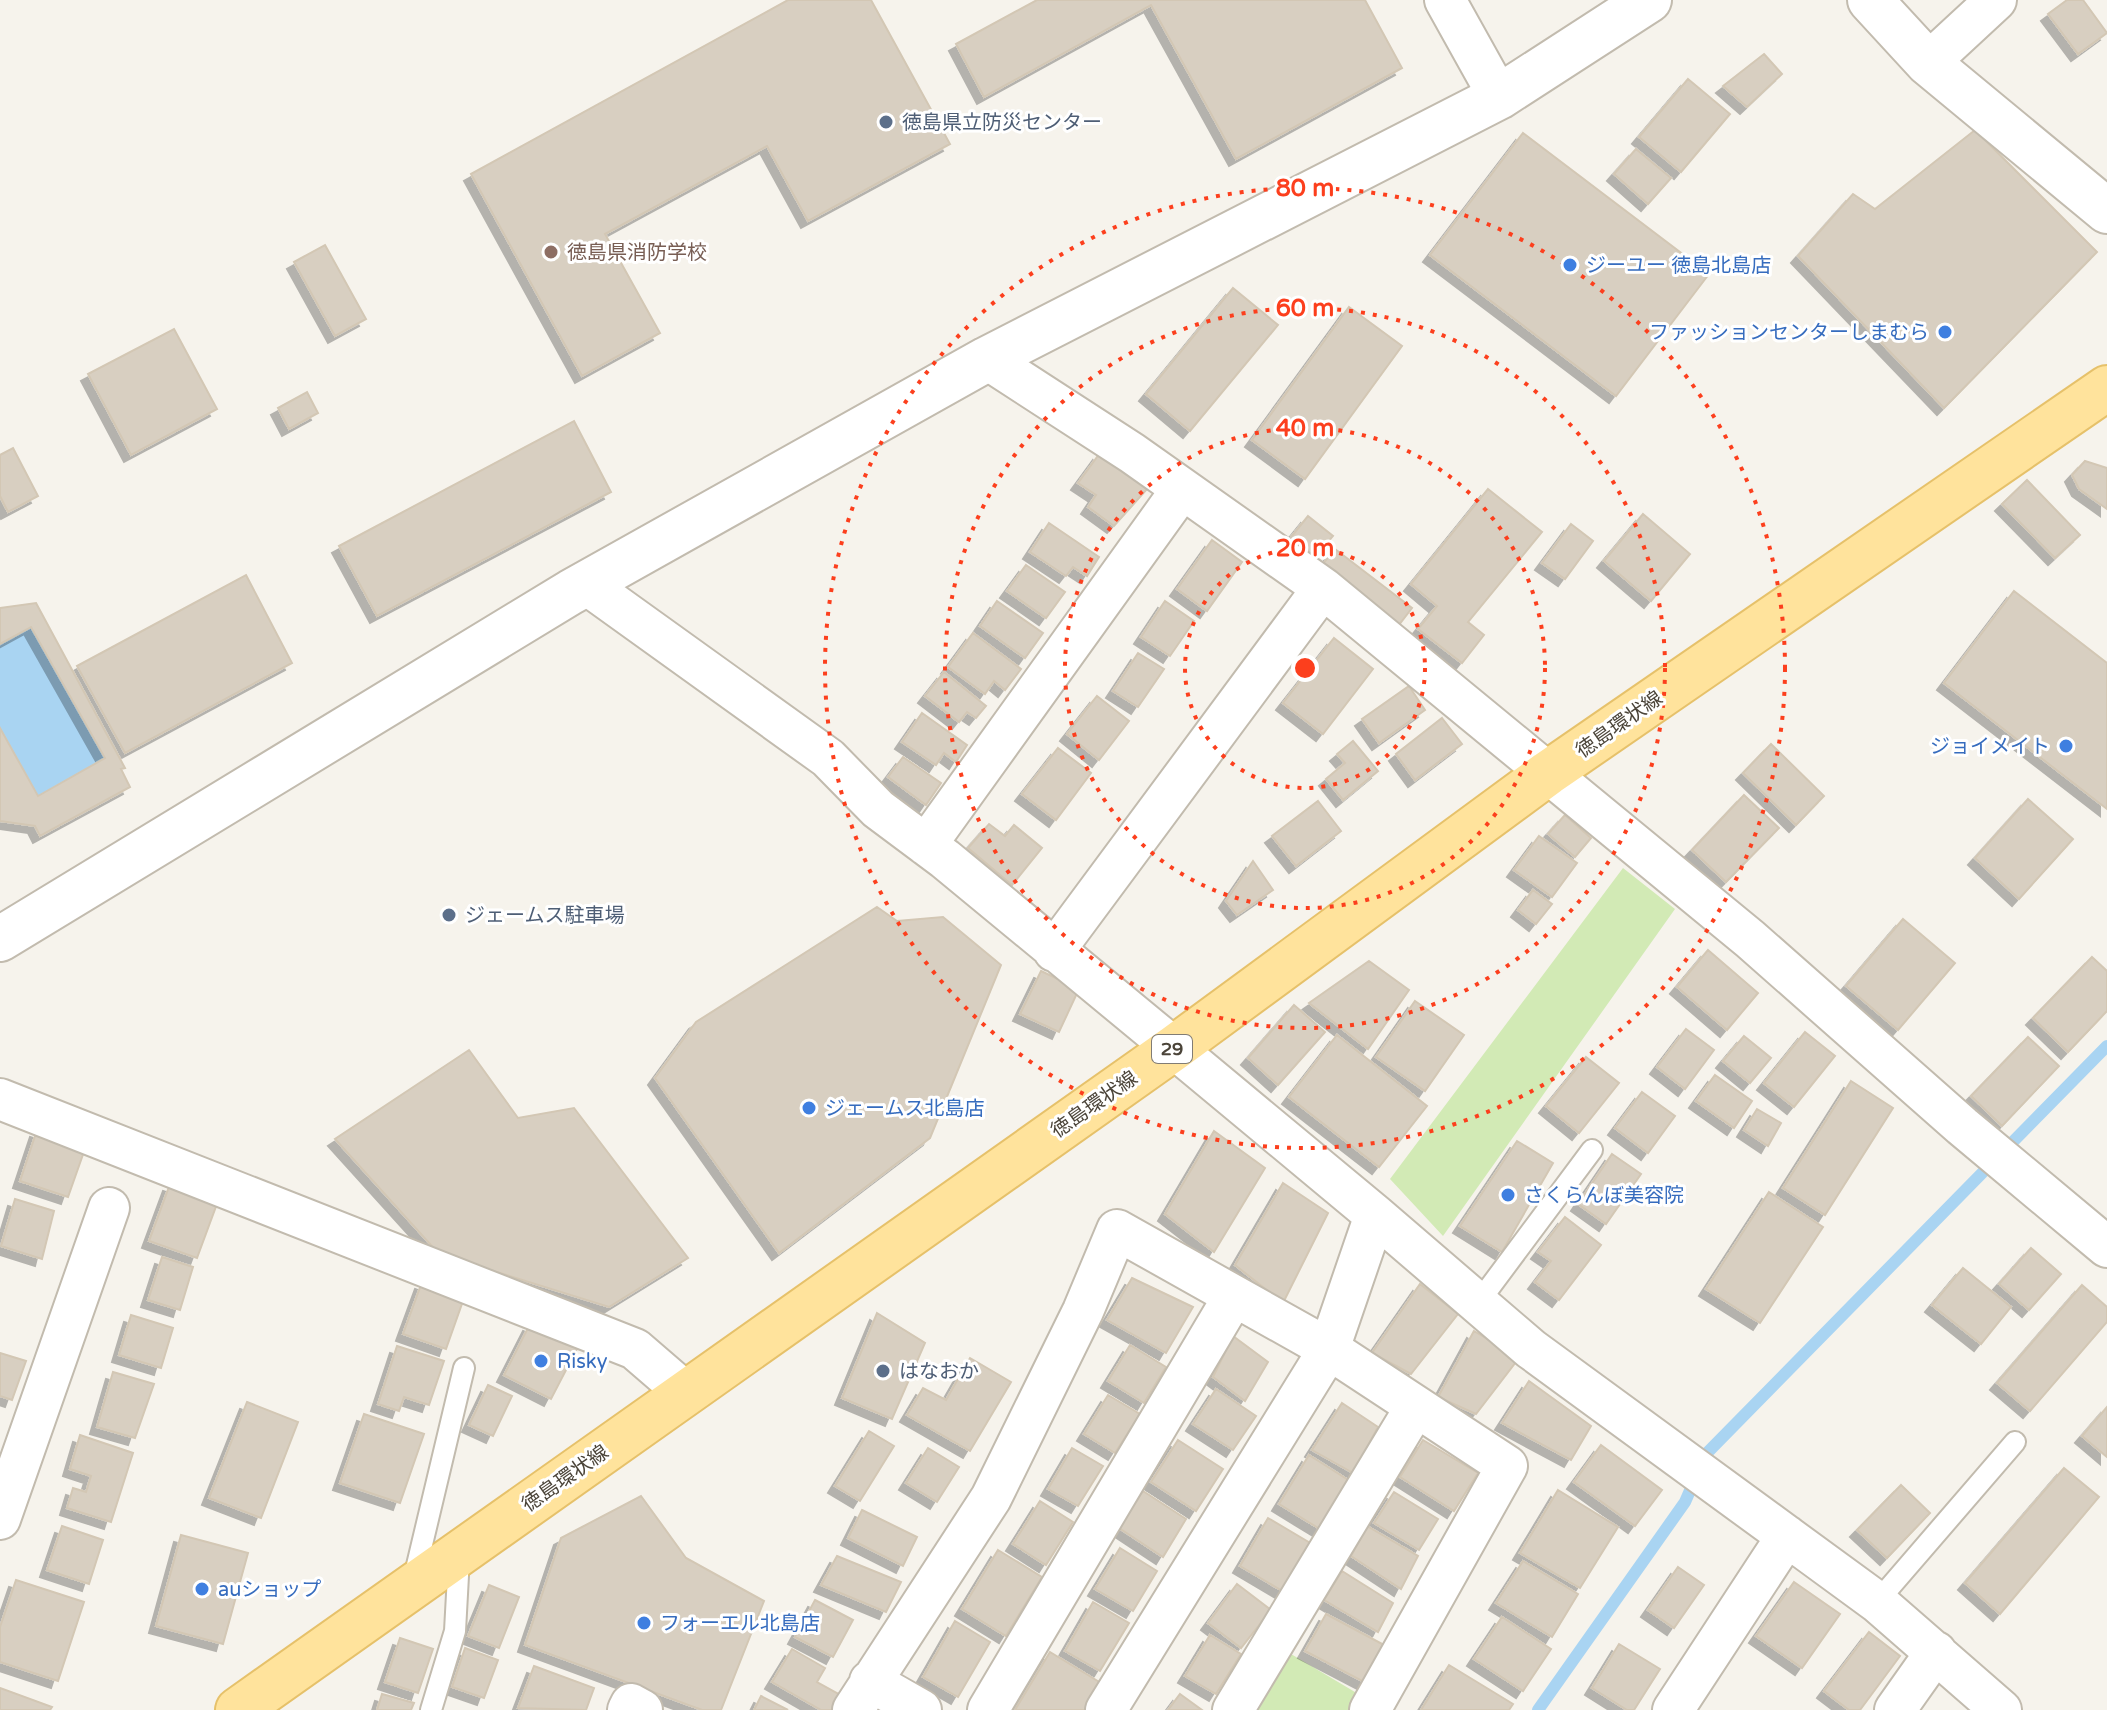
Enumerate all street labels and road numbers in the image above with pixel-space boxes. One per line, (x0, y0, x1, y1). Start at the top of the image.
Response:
street label: 徳島環状線 (1572, 686, 1667, 763)
road number: 29 (1152, 1035, 1192, 1063)
street label: 徳島環状線 (1047, 1066, 1142, 1143)
street label: 徳島環状線 (518, 1440, 613, 1517)

